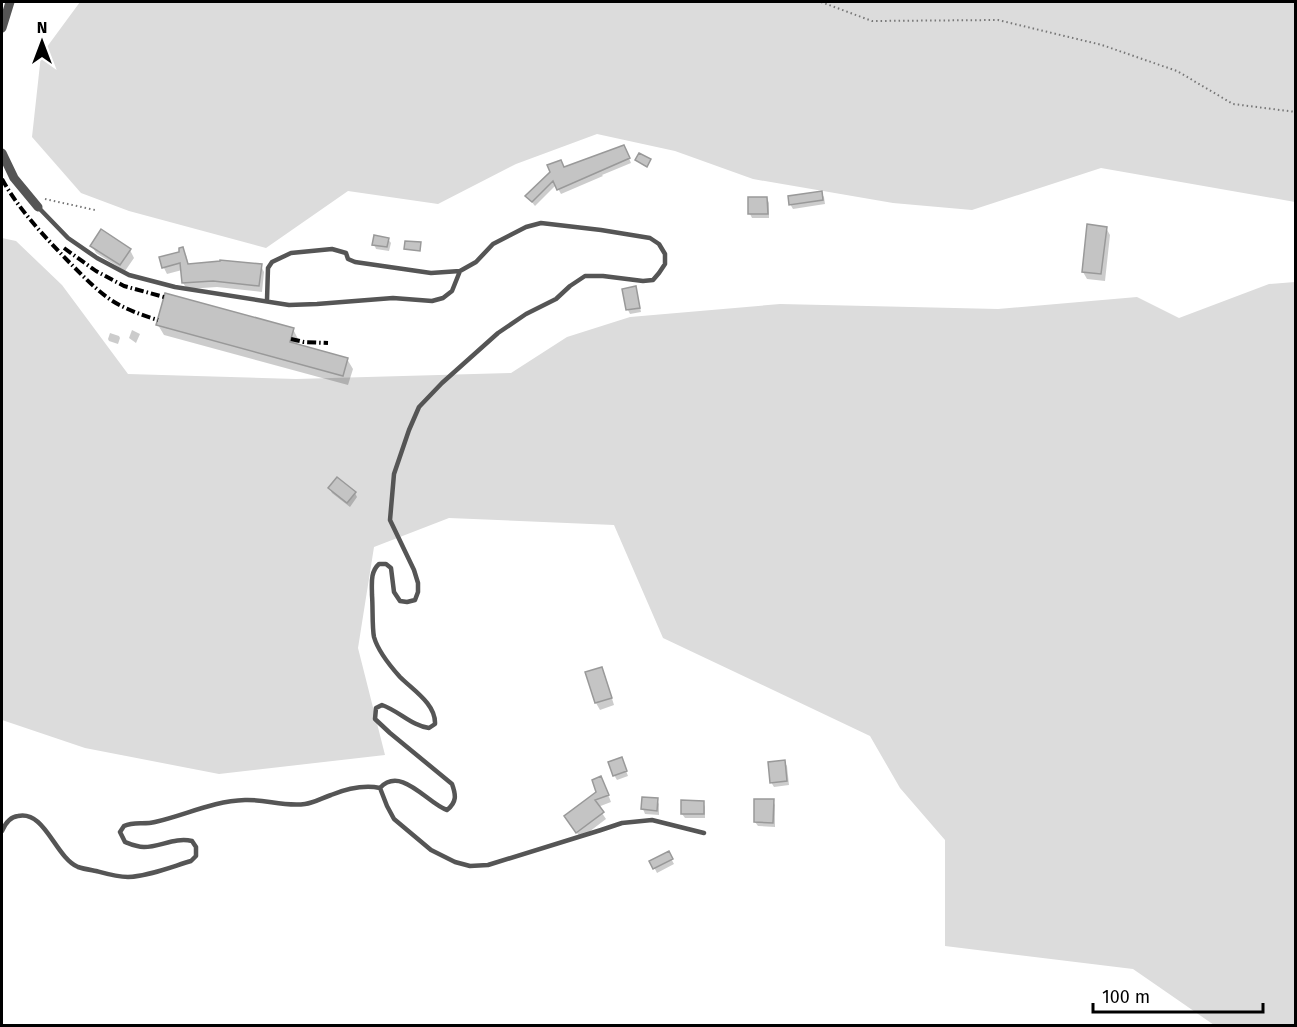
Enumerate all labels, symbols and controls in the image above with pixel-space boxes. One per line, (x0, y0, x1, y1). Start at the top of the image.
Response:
north arrow (12, 12, 72, 72)
text: N (37, 18, 47, 37)
scale bar (1093, 976, 1262, 1014)
text: 100 m (1102, 986, 1150, 1008)

